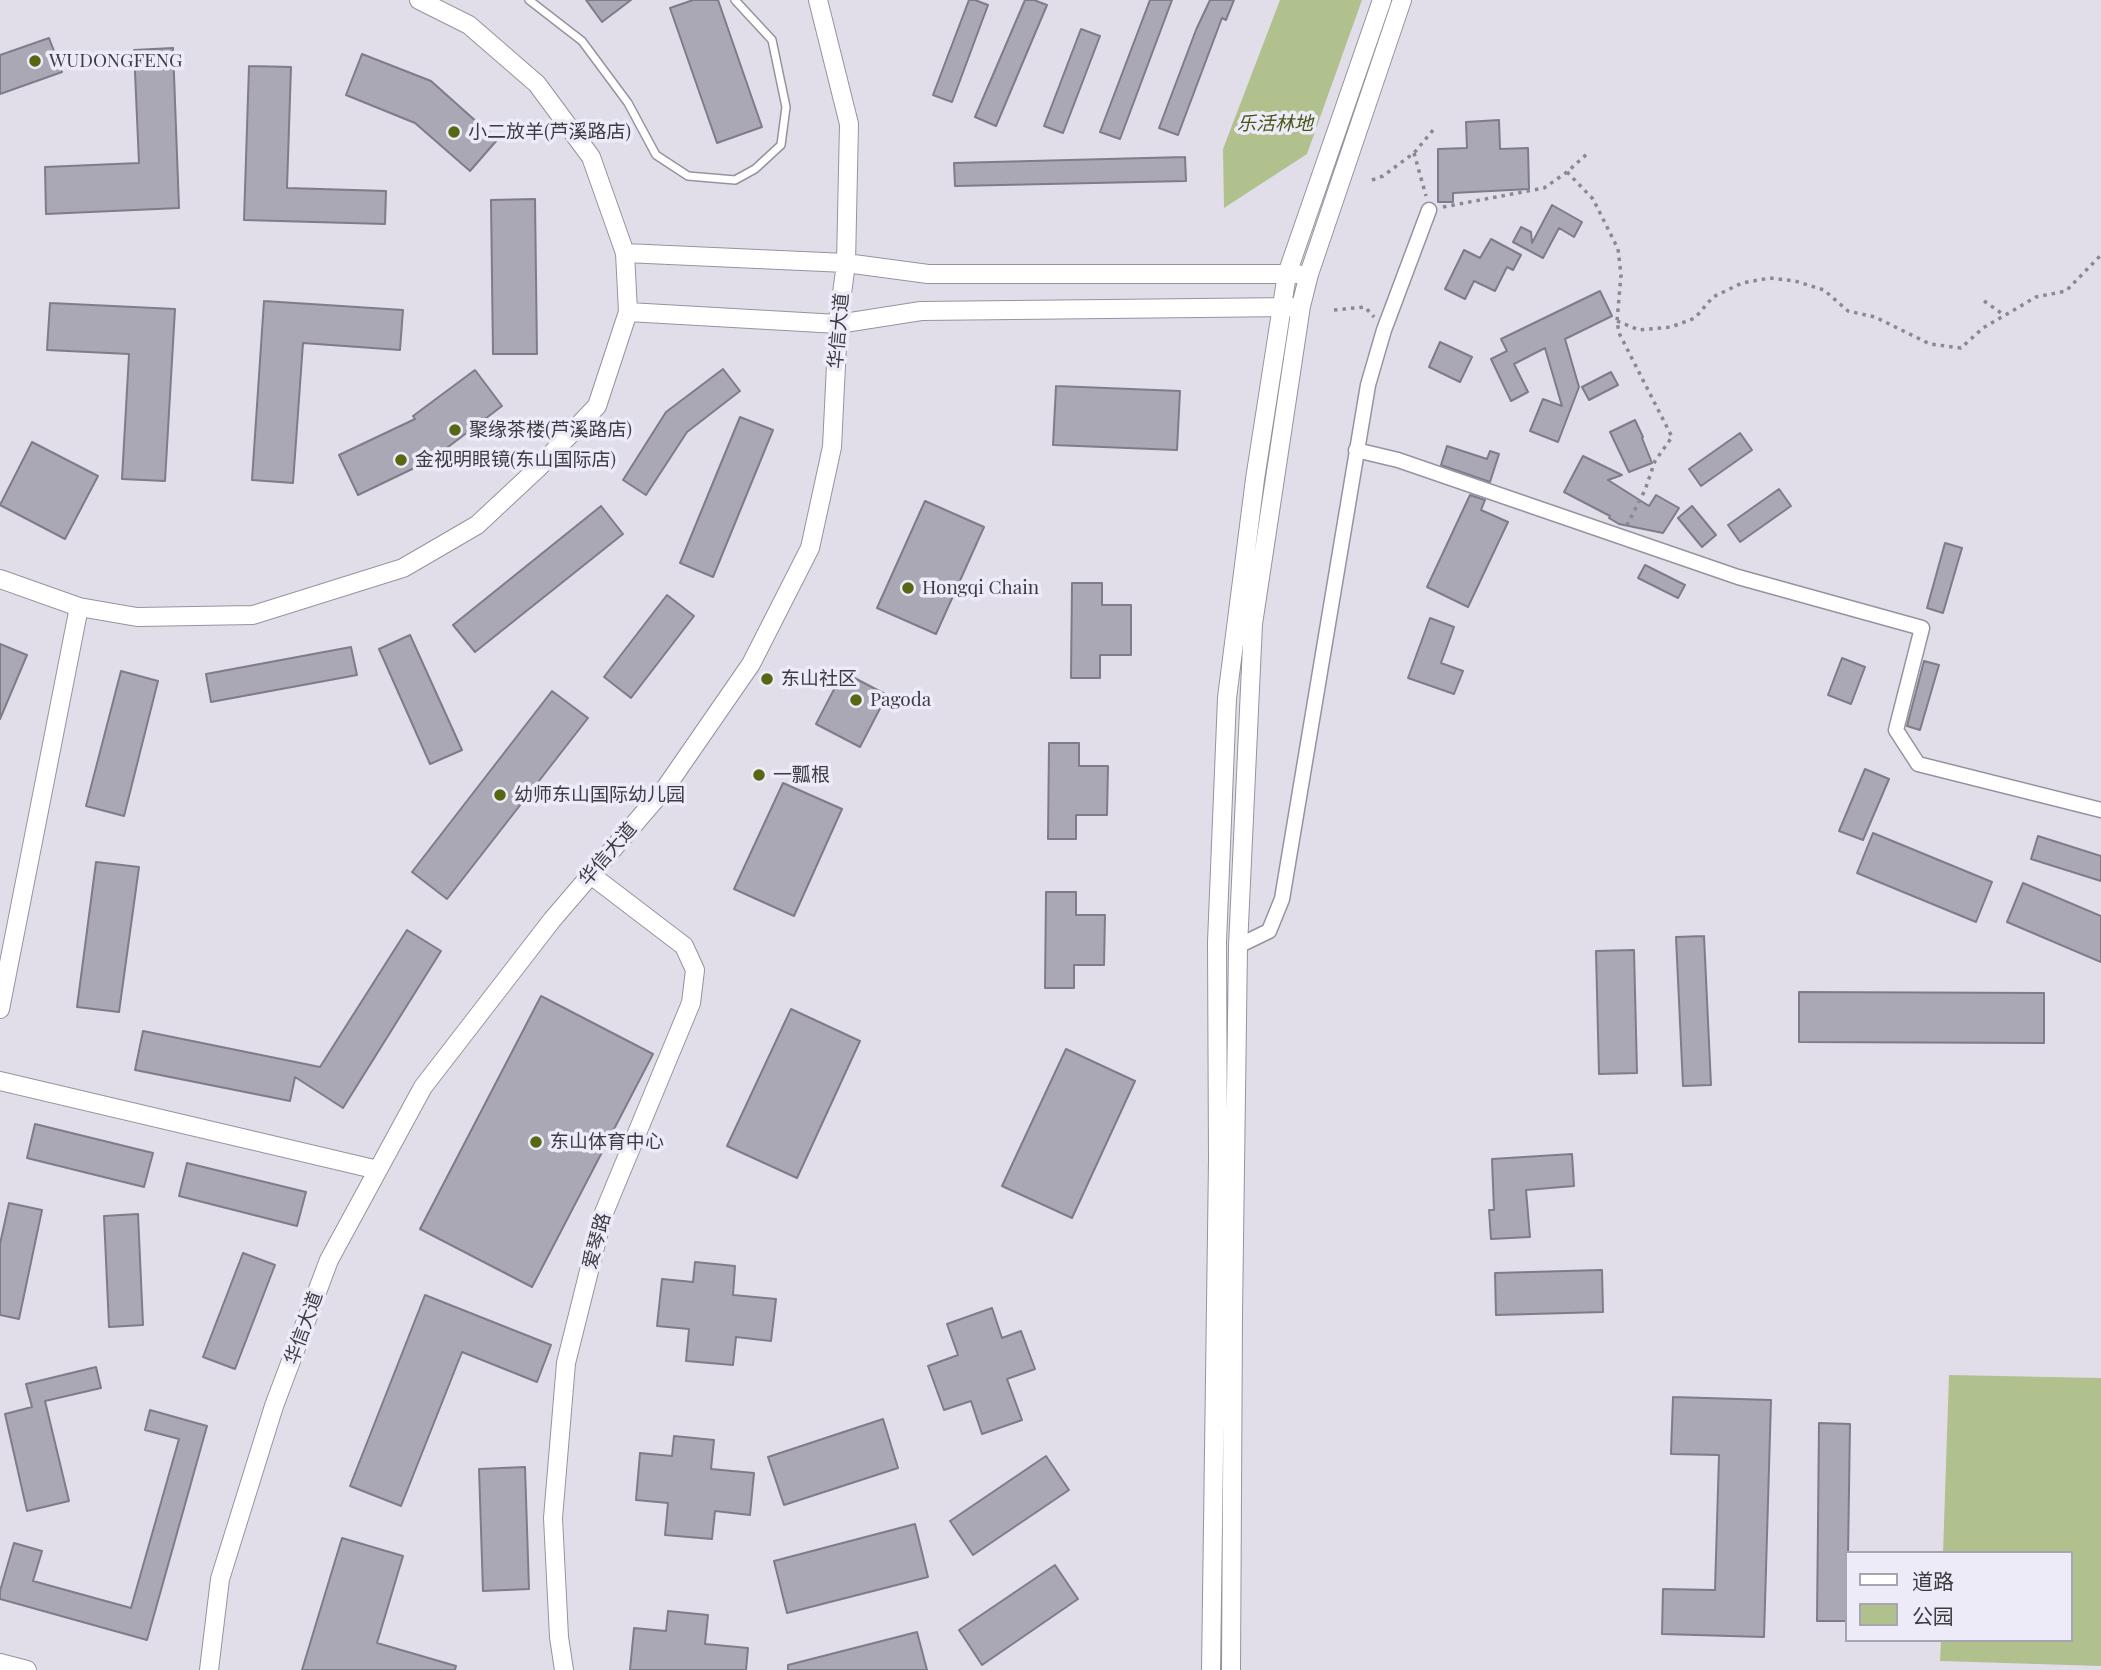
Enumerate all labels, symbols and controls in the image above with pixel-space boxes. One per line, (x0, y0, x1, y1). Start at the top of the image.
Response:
place label: WUDONGFENG (49, 50, 182, 72)
marker: WUDONGFENG (27, 53, 43, 69)
park label: 乐活林地 (1237, 113, 1313, 135)
place label: 小二放羊(芦溪路店) (468, 121, 631, 143)
marker: 小二放羊(芦溪路店) (446, 124, 462, 140)
street label: 华信大道 (824, 292, 854, 370)
place label: 聚缘茶楼(芦溪路店) (469, 419, 632, 441)
marker: 聚缘茶楼(芦溪路店) (447, 422, 463, 438)
place label: 金视明眼镜(东山国际店) (415, 449, 616, 471)
marker: 金视明眼镜(东山国际店) (393, 452, 409, 468)
place label: Hongqi Chain (922, 577, 1039, 599)
marker: Hongqi Chain (900, 580, 916, 596)
place label: 东山社区 (781, 668, 857, 690)
marker: 东山社区 (759, 671, 775, 687)
place label: Pagoda (870, 689, 931, 711)
marker: Pagoda (848, 692, 864, 708)
place label: 一瓢根 (773, 764, 830, 786)
marker: 一瓢根 (751, 767, 767, 783)
place label: 幼师东山国际幼儿园 (514, 784, 685, 806)
marker: 幼师东山国际幼儿园 (492, 787, 508, 803)
street label: 华信大道 (574, 818, 642, 890)
place label: 东山体育中心 (550, 1131, 664, 1153)
marker: 东山体育中心 (528, 1134, 544, 1150)
street label: 爱琴路 (579, 1211, 615, 1271)
street label: 华信大道 (280, 1288, 328, 1368)
legend (1846, 1551, 2073, 1642)
text: 道路 (1912, 1566, 1954, 1594)
text: 公园 (1912, 1601, 1954, 1629)

